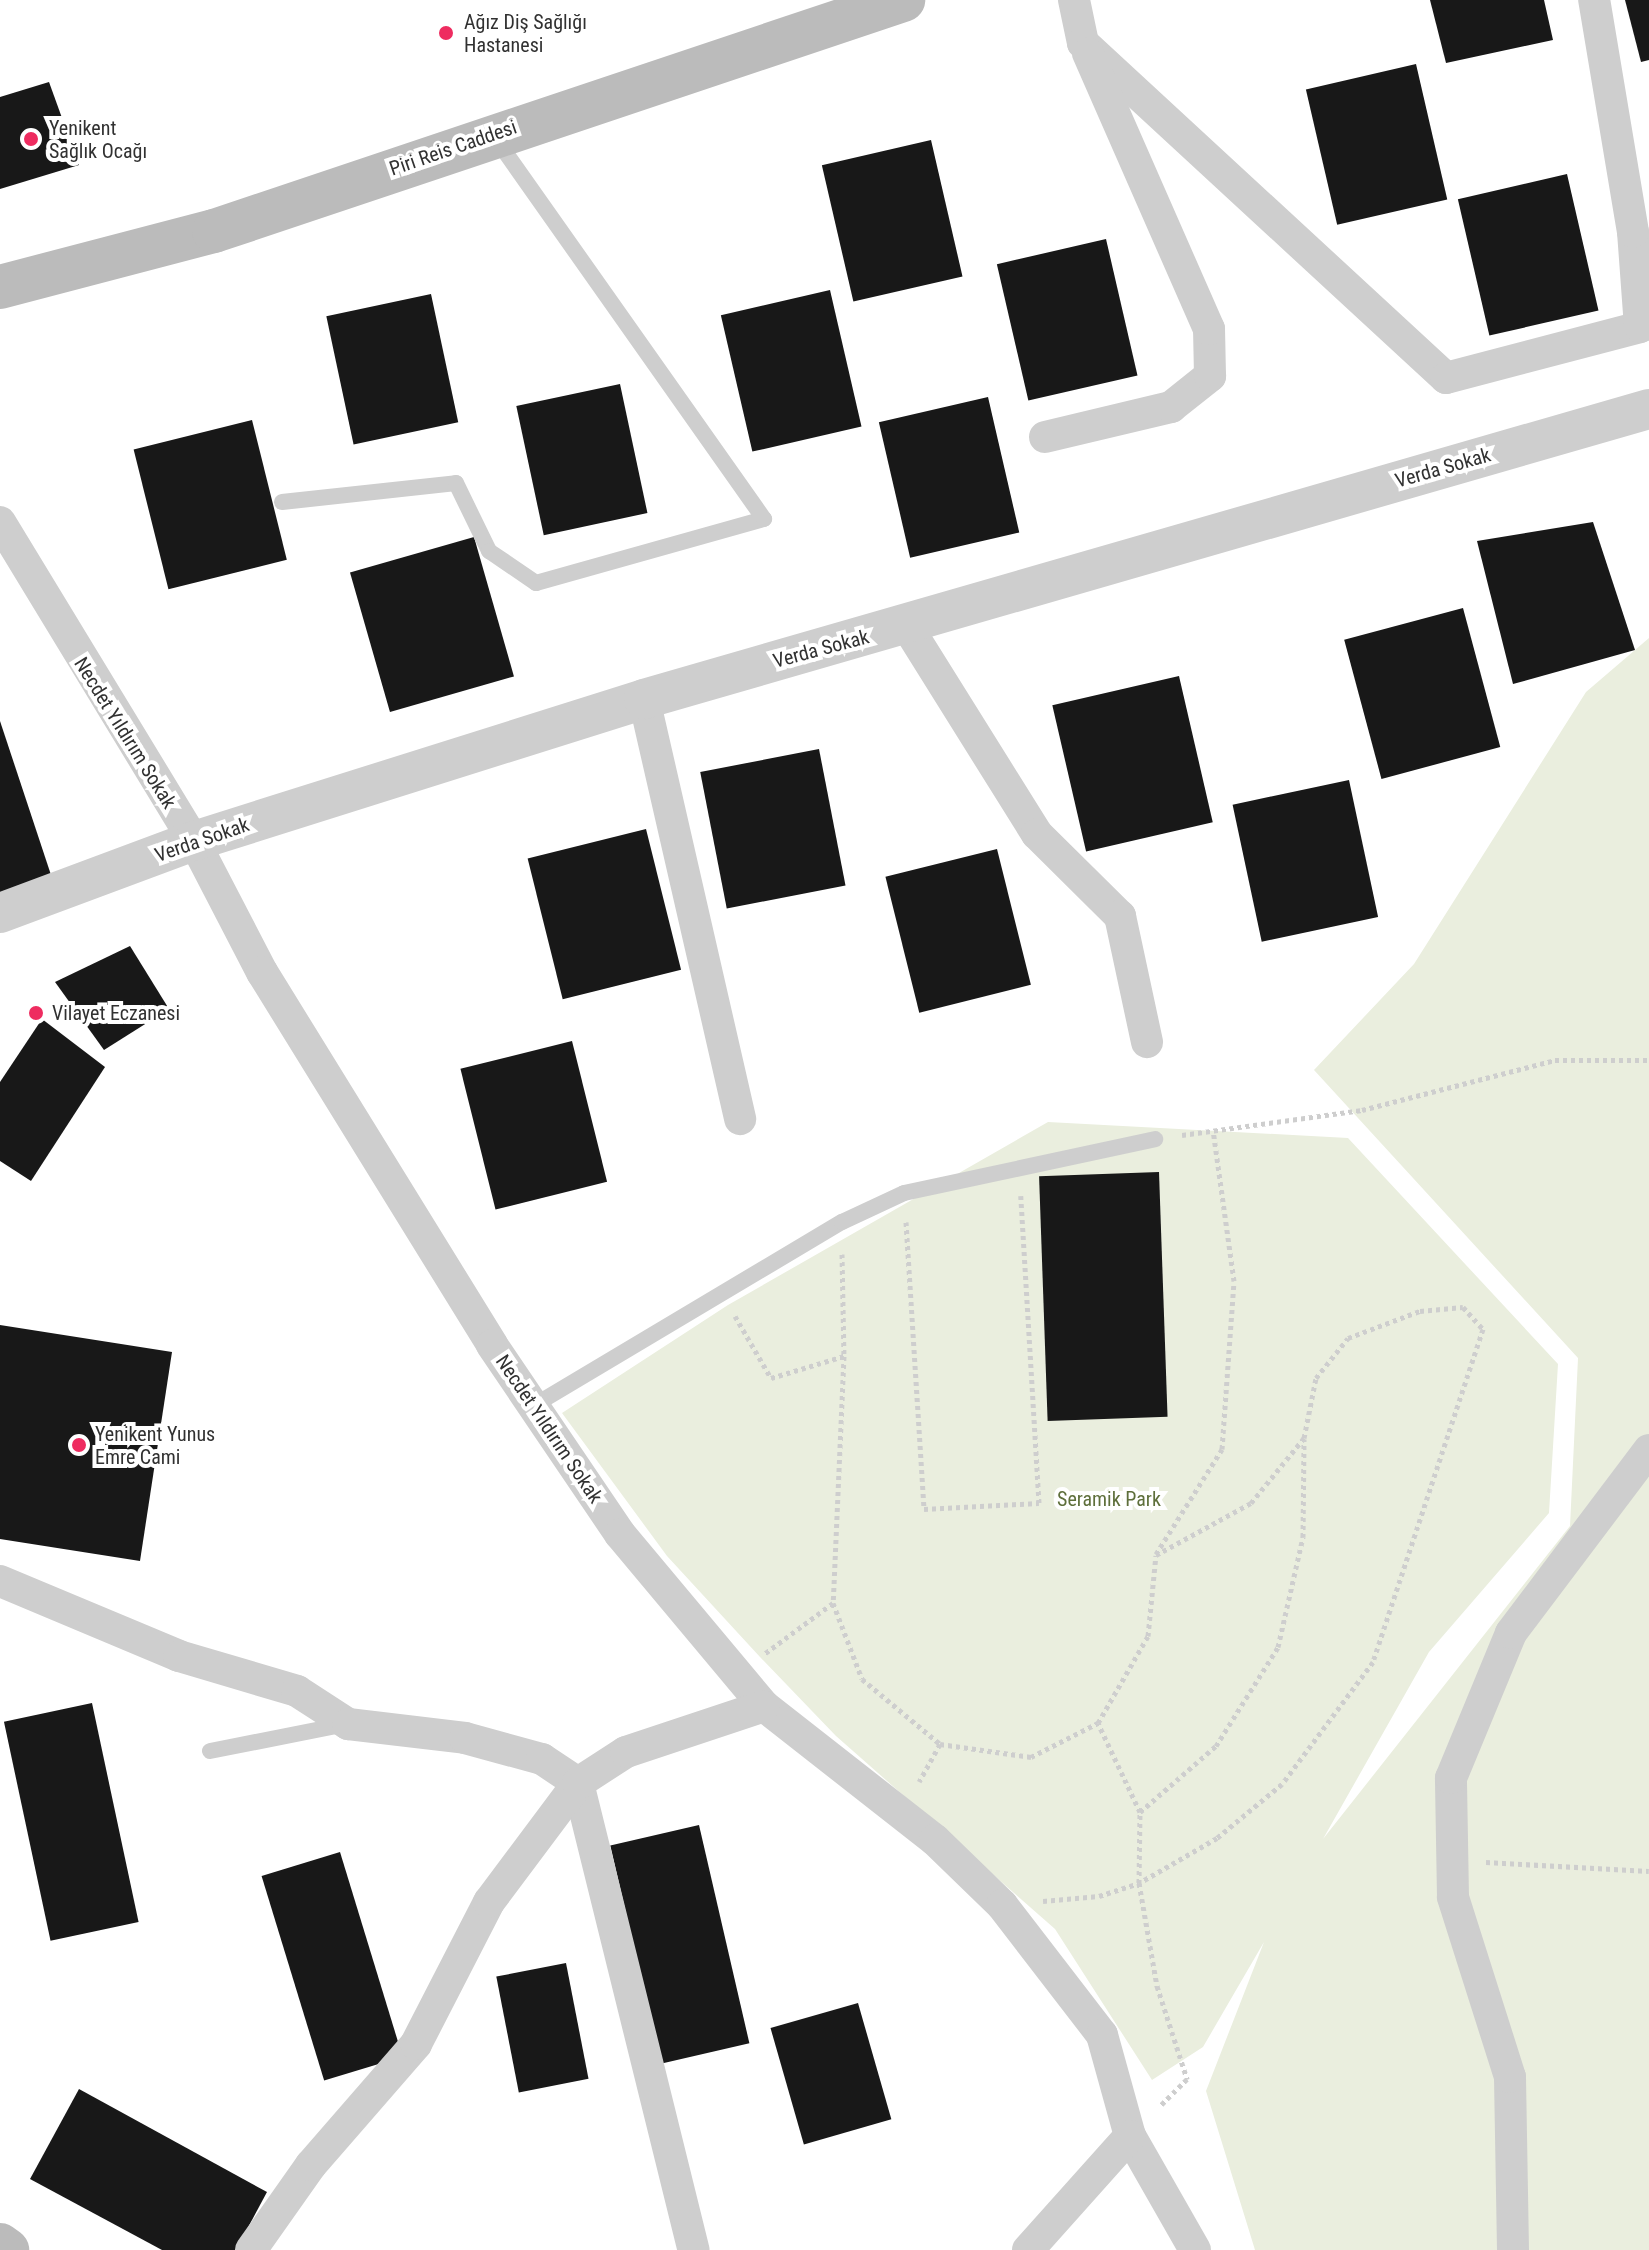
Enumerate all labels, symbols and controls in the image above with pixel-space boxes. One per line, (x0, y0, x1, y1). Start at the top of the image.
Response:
place label: Ağız Diş Sağlığı Hastanesi (464, 10, 587, 57)
marker: Ağız Diş Sağlığı Hastanesi (435, 22, 457, 44)
street label: Piri Reis Caddesi (386, 115, 520, 181)
place label: Yenikent Sağlık Ocağı (49, 116, 147, 163)
marker: Yenikent Sağlık Ocağı (20, 128, 42, 150)
street label: Verda Sokak (1393, 443, 1493, 493)
street label: Verda Sokak (770, 625, 872, 673)
street label: Necdet Yıldırım Sokak (69, 653, 181, 813)
street label: Verda Sokak (152, 813, 252, 867)
place label: Vilayet Eczanesi (52, 1001, 180, 1025)
marker: Vilayet Eczanesi (27, 1004, 45, 1022)
street label: Necdet Yıldırım Sokak (490, 1350, 608, 1508)
place label: Yenikent Yunus Emre Cami (95, 1422, 215, 1469)
marker: Yenikent Yunus Emre Cami (70, 1436, 88, 1454)
park label: Seramik Park (1057, 1487, 1161, 1511)

